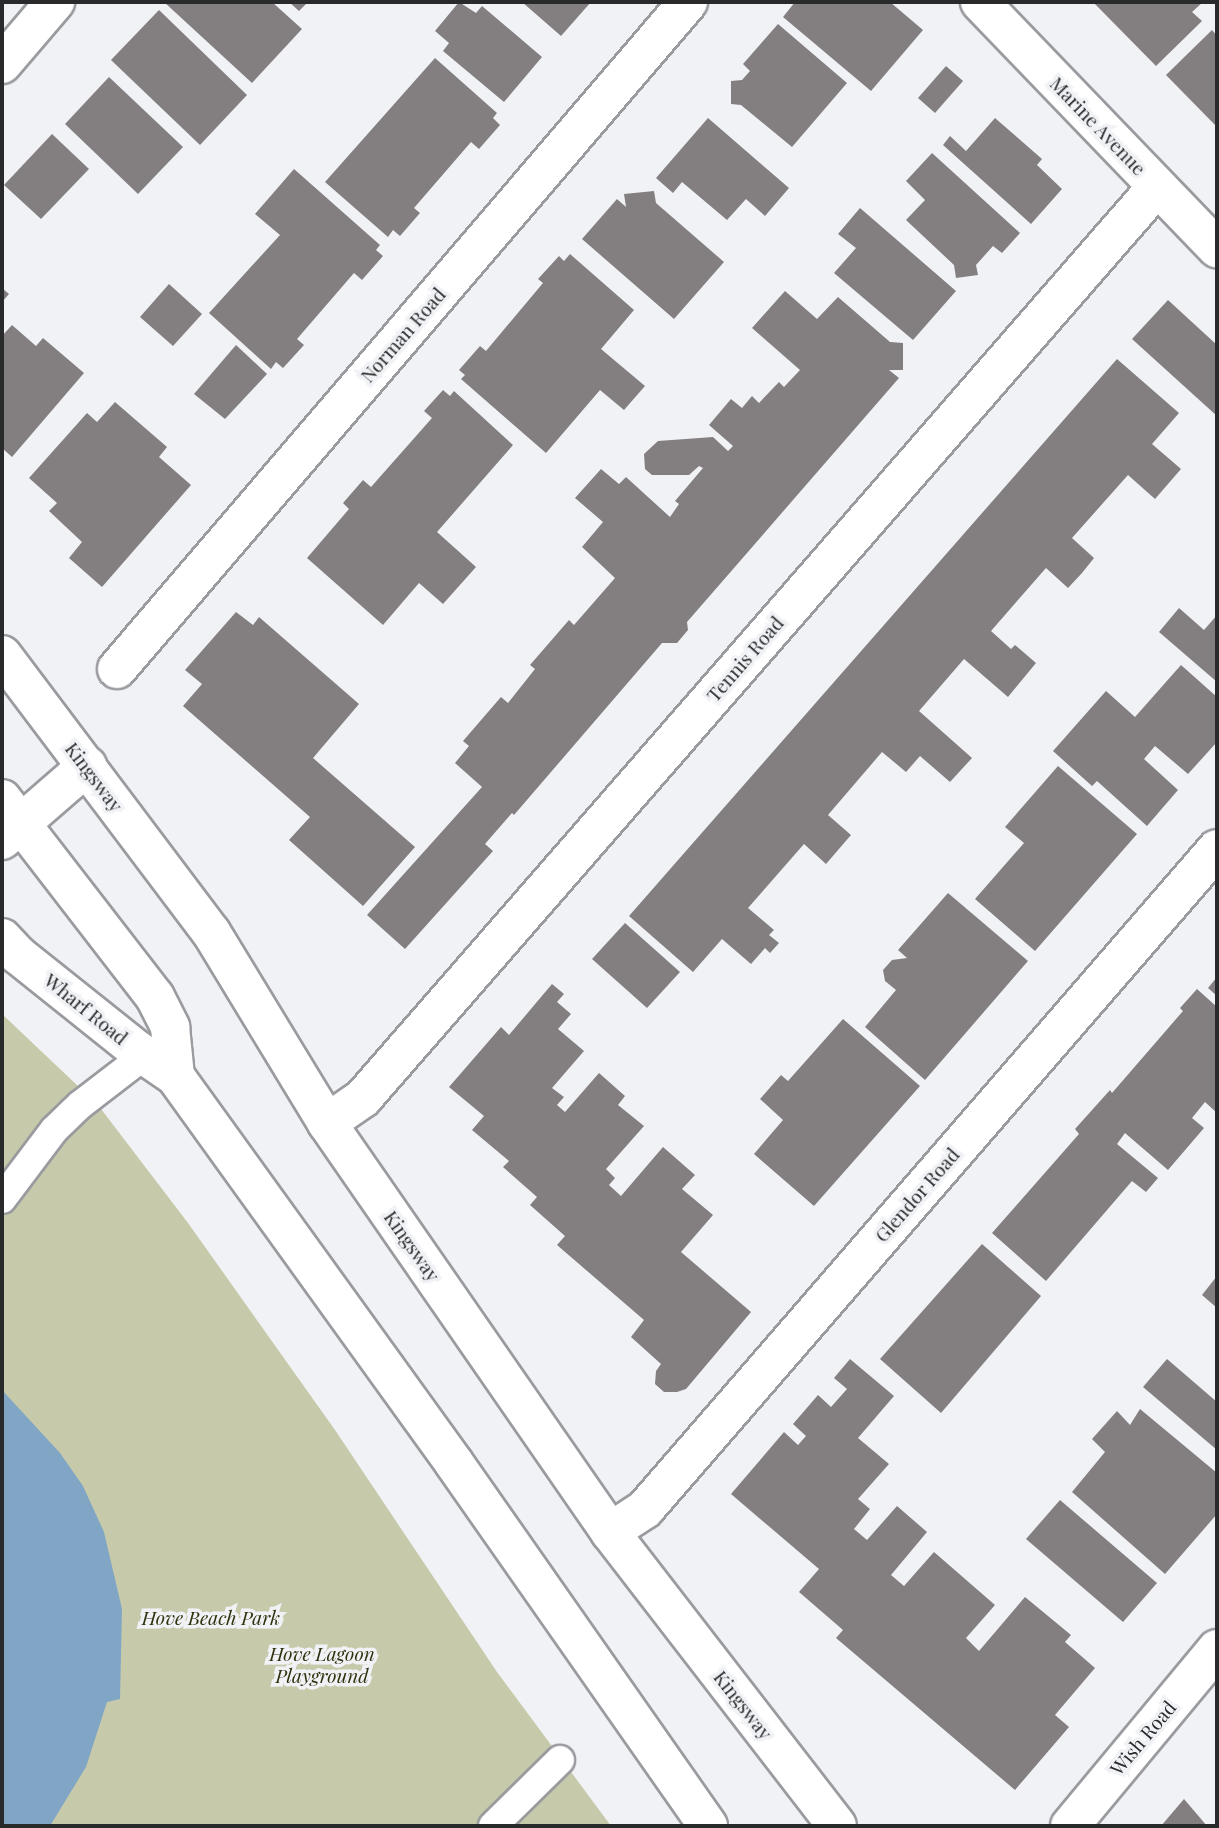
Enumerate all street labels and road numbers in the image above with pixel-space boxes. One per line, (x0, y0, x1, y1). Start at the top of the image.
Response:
street label: Marine Avenue (1045, 72, 1151, 180)
street label: Norman Road (356, 283, 450, 387)
street label: Tennis Road (702, 612, 788, 706)
street label: Kingsway (61, 738, 127, 816)
street label: Wharf Road (40, 969, 132, 1049)
street label: Glendor Road (870, 1143, 964, 1247)
street label: Kingsway (379, 1206, 445, 1286)
street label: Kingsway (709, 1666, 777, 1744)
street label: Wish Road (1105, 1696, 1181, 1780)

